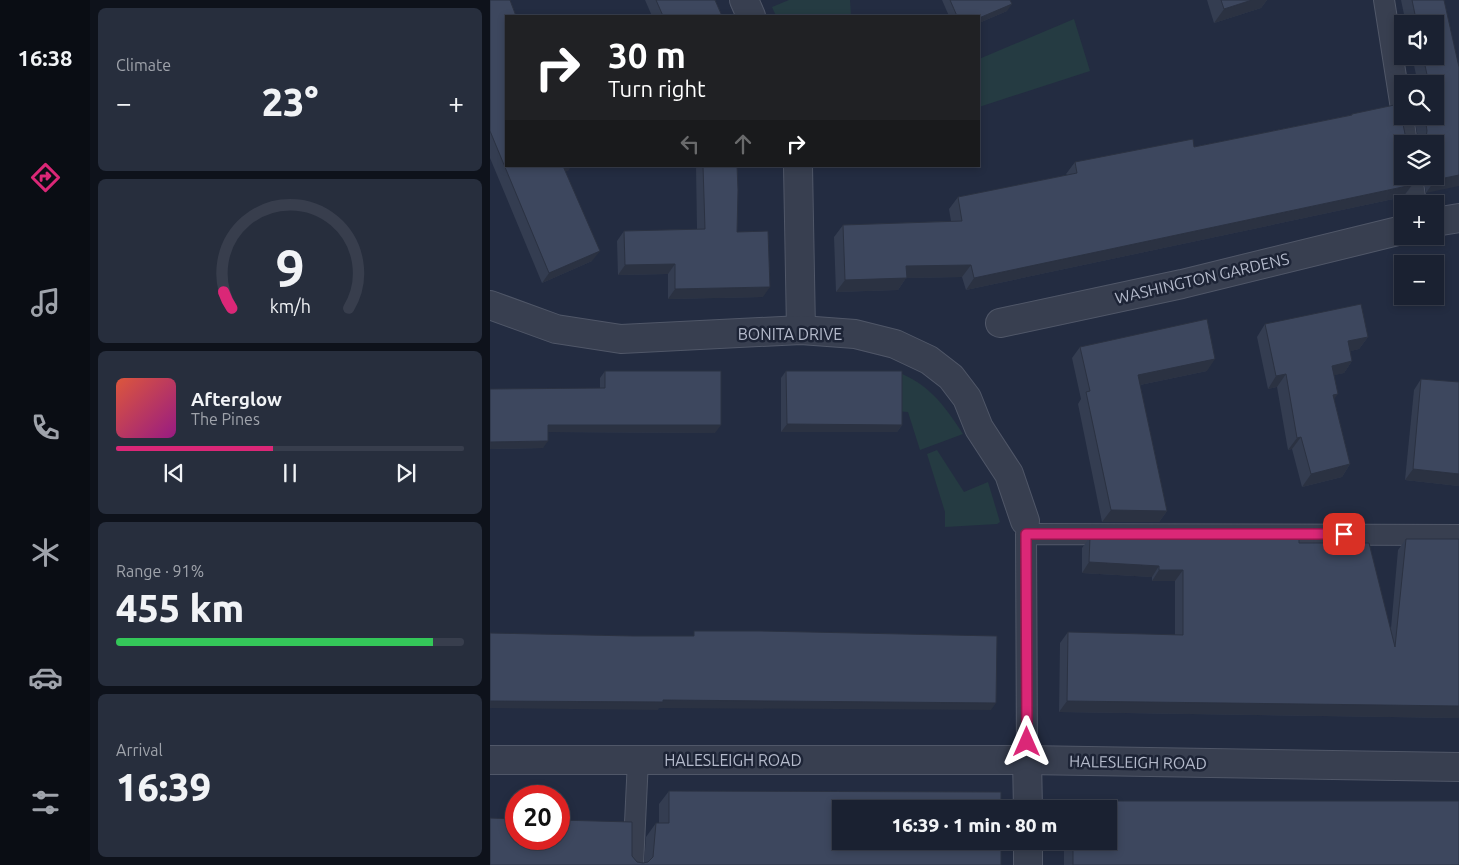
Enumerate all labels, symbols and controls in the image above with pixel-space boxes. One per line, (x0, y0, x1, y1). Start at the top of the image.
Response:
map controls (1394, 15, 1444, 305)
button: sound (1394, 15, 1444, 65)
icon: right (525, 35, 590, 100)
text: 30 m (608, 35, 686, 75)
text: 16:38 (17, 45, 73, 70)
text: Climate (116, 56, 171, 74)
button: search (1394, 75, 1444, 125)
text: Turn right (608, 76, 706, 101)
text: 23° (262, 81, 318, 123)
text: − (116, 87, 132, 118)
text: + (448, 87, 464, 118)
icon: left (676, 130, 704, 158)
icon: ahead (729, 130, 757, 158)
icon: right (782, 130, 810, 158)
button: layers (1394, 135, 1444, 185)
icon: directions (28, 160, 63, 195)
button: + (1394, 195, 1444, 245)
text: 9 (275, 239, 305, 297)
street label: WASHINGTON GARDENS (1113, 249, 1291, 307)
button: − (1394, 255, 1444, 305)
icon: music (28, 285, 63, 320)
text: km/h (269, 296, 311, 316)
street label: BONITA DRIVE (738, 325, 842, 343)
text: Afterglow (191, 388, 282, 410)
icon: phone (28, 410, 63, 445)
text: The Pines (191, 410, 260, 428)
icon: previous (160, 459, 188, 487)
icon: pause (276, 459, 304, 487)
icon: next (392, 459, 420, 487)
pin (1323, 513, 1365, 555)
icon: arrive (1330, 520, 1358, 548)
icon: climate (28, 535, 63, 570)
text: Range · 91% (116, 562, 204, 580)
text: 455 km (116, 587, 244, 629)
icon: car (28, 660, 63, 695)
position arrow (1000, 715, 1052, 767)
text: Arrival (116, 741, 163, 759)
street label: HALESLEIGH ROAD (664, 751, 802, 769)
street label: HALESLEIGH ROAD (1069, 752, 1207, 772)
text: 16:39 (116, 766, 211, 808)
icon: filters (28, 785, 63, 820)
speed limit sign: 20 (505, 785, 570, 850)
text: 16:39 · 1 min · 80 m (892, 814, 1057, 836)

